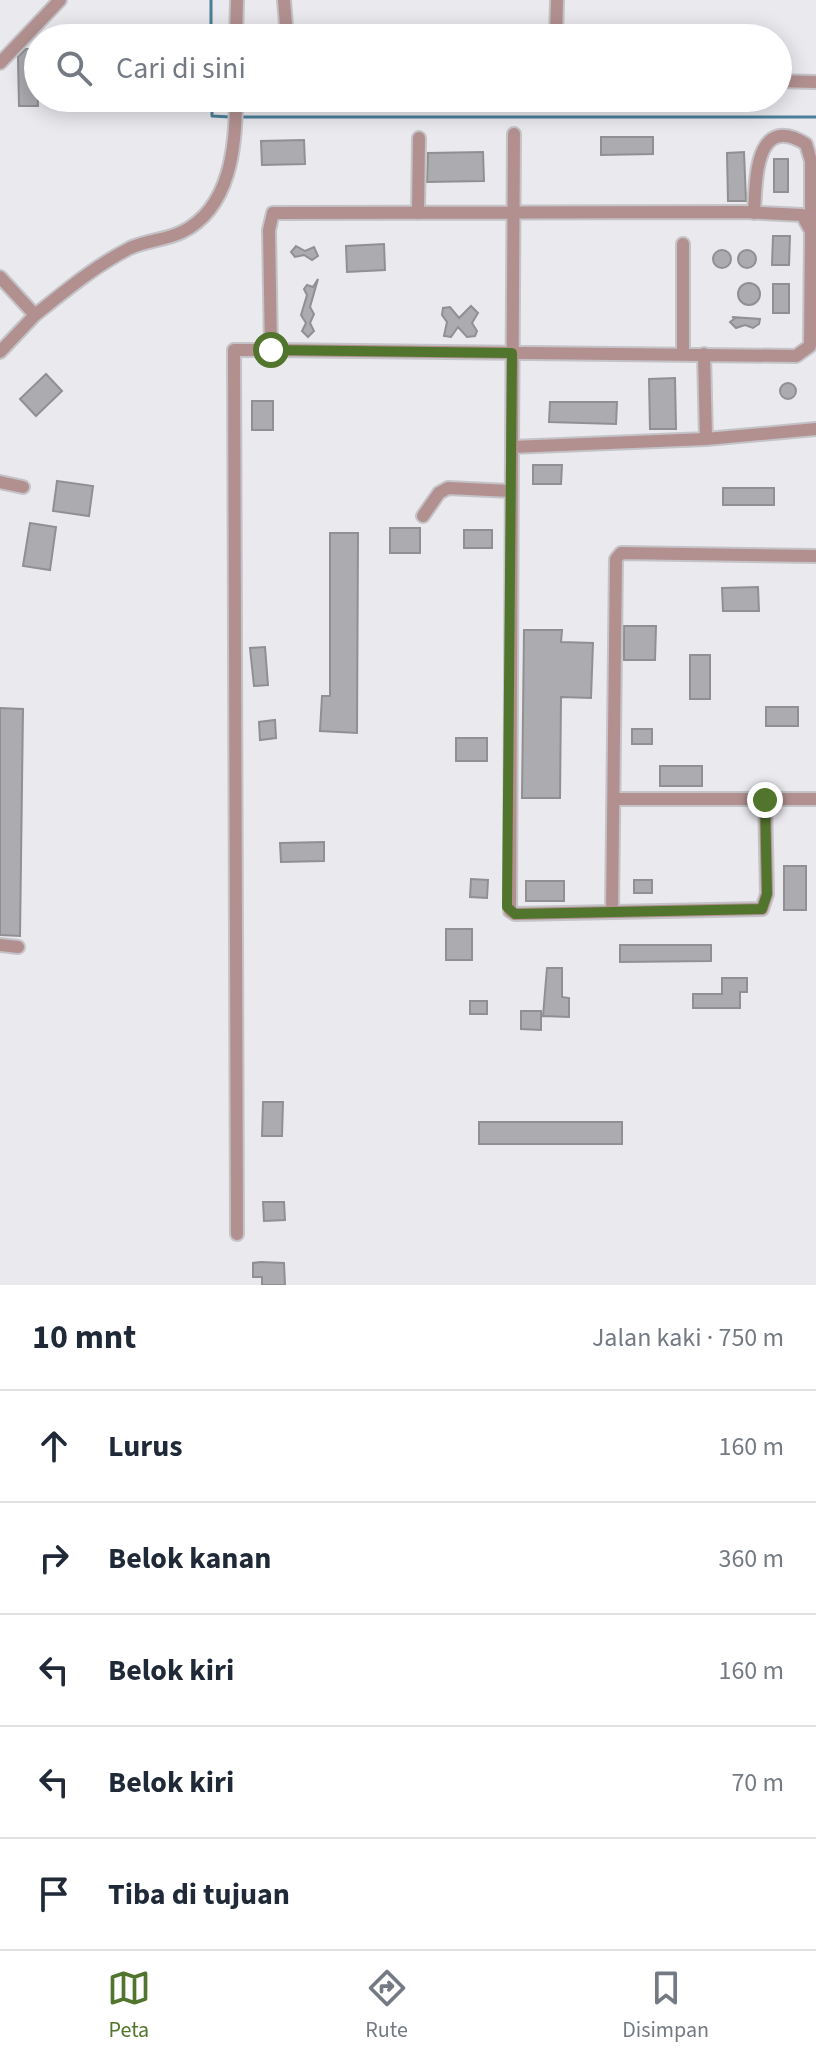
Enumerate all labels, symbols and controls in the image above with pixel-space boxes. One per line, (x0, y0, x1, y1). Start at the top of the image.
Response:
search box (24, 24, 792, 112)
icon: search (52, 46, 96, 90)
text: Cari di sini (116, 47, 246, 90)
route start (253, 332, 289, 368)
route end (747, 782, 783, 818)
text: 10 mnt (32, 1313, 136, 1362)
text: Jalan kaki · 750 m (592, 1319, 784, 1356)
icon: ahead (32, 1424, 76, 1468)
text: Lurus (108, 1425, 183, 1468)
text: 160 m (718, 1428, 784, 1465)
icon: right (32, 1536, 76, 1580)
text: Belok kanan (108, 1537, 271, 1580)
text: 360 m (718, 1540, 784, 1577)
icon: left (32, 1648, 76, 1692)
text: Belok kiri (108, 1649, 234, 1692)
text: 160 m (718, 1652, 784, 1689)
icon: left (32, 1760, 76, 1804)
text: Belok kiri (108, 1761, 234, 1804)
text: 70 m (731, 1764, 784, 1801)
icon: arrive (32, 1872, 76, 1916)
text: Tiba di tujuan (108, 1873, 290, 1916)
tab: Peta (107, 1966, 151, 2046)
tab: Rute (365, 1966, 409, 2046)
tab: Disimpan (622, 1966, 709, 2046)

